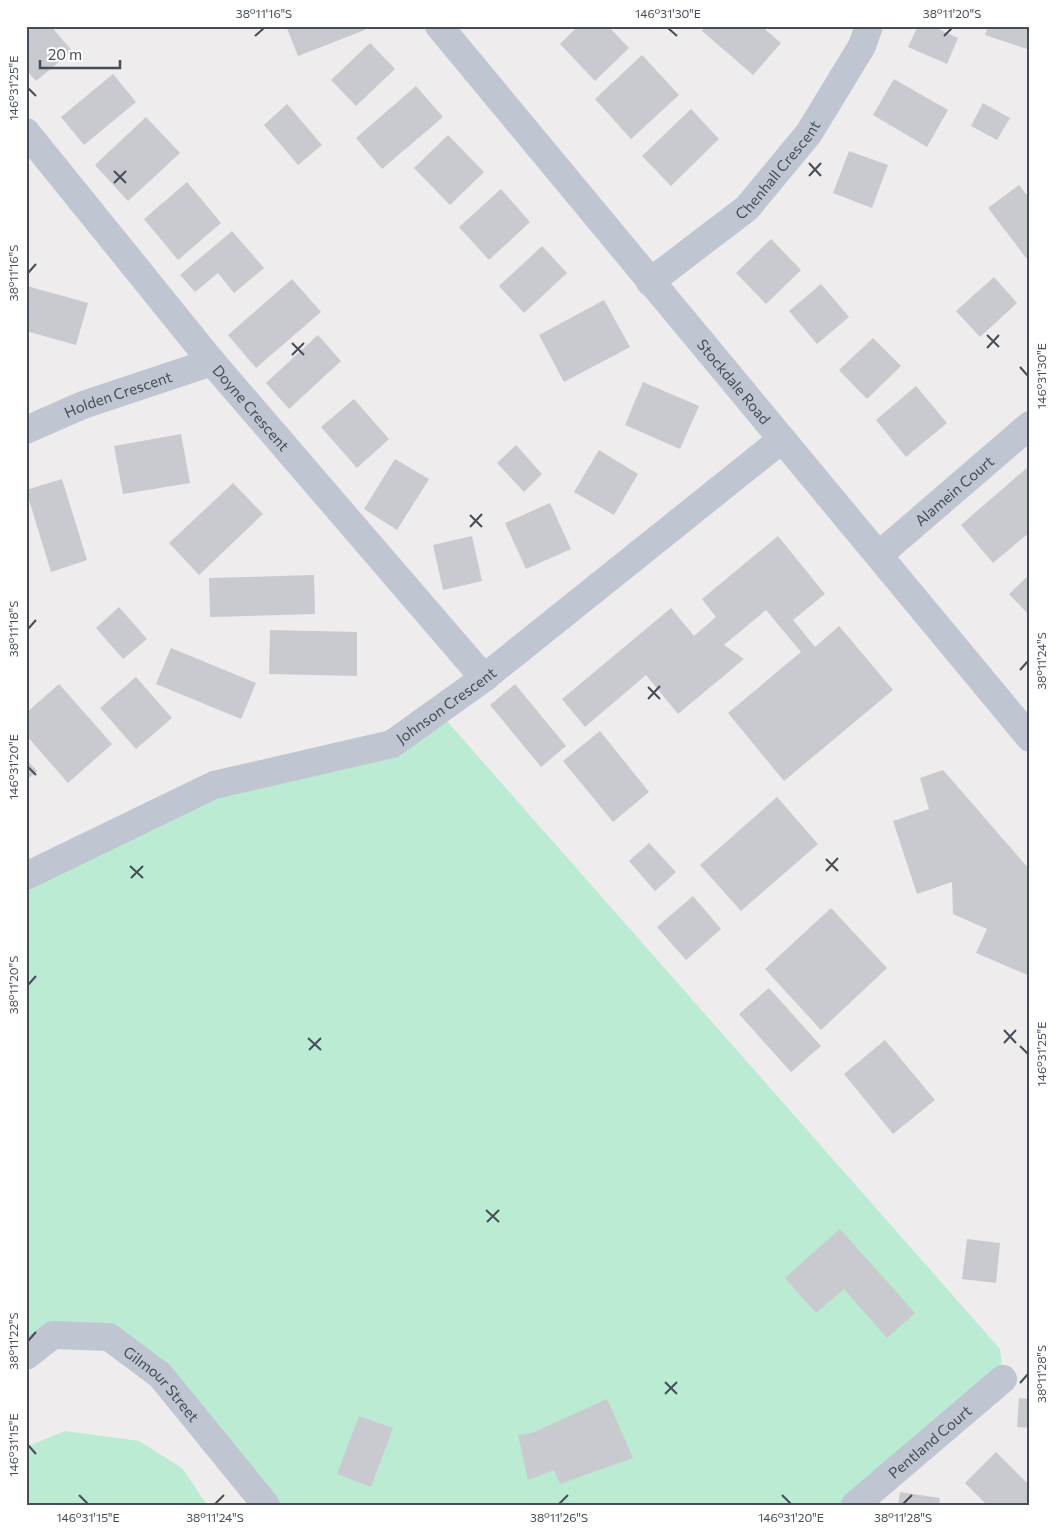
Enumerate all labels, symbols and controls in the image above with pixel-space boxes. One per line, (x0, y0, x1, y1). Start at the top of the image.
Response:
text: 38°11'16"S (236, 6, 292, 20)
text: 146°31'30"E (635, 6, 701, 20)
text: 38°11'20"S (923, 6, 981, 20)
scale bar (40, 38, 120, 70)
text: 20 m (48, 45, 82, 63)
text: 146°31'25"E (6, 56, 20, 120)
street label: Chenhall Crescent (731, 117, 824, 223)
text: 38°11'16"S (6, 245, 20, 301)
street label: Stockdale Road (694, 335, 775, 428)
text: 146°31'30"E (1034, 343, 1048, 409)
street label: Doyne Crescent (209, 361, 293, 454)
street label: Holden Crescent (61, 367, 174, 421)
street label: Alamein Court (911, 452, 997, 529)
text: 38°11'18"S (6, 601, 20, 657)
text: 38°11'24"S (1034, 632, 1048, 690)
street label: Johnson Crescent (393, 663, 499, 747)
text: 146°31'20"E (6, 734, 20, 800)
text: 38°11'20"S (6, 956, 20, 1014)
text: 146°31'25"E (1034, 1022, 1048, 1086)
text: 38°11'22"S (6, 1312, 20, 1370)
street label: Gilmour Street (120, 1342, 203, 1425)
text: 38°11'28"S (1034, 1345, 1048, 1403)
street label: Pentland Court (884, 1401, 975, 1482)
text: 146°31'15"E (6, 1413, 20, 1477)
text: 146°31'15"E (56, 1510, 120, 1524)
text: 38°11'24"S (186, 1510, 244, 1524)
text: 38°11'26"S (530, 1510, 588, 1524)
text: 146°31'20"E (758, 1510, 824, 1524)
text: 38°11'28"S (874, 1510, 932, 1524)

